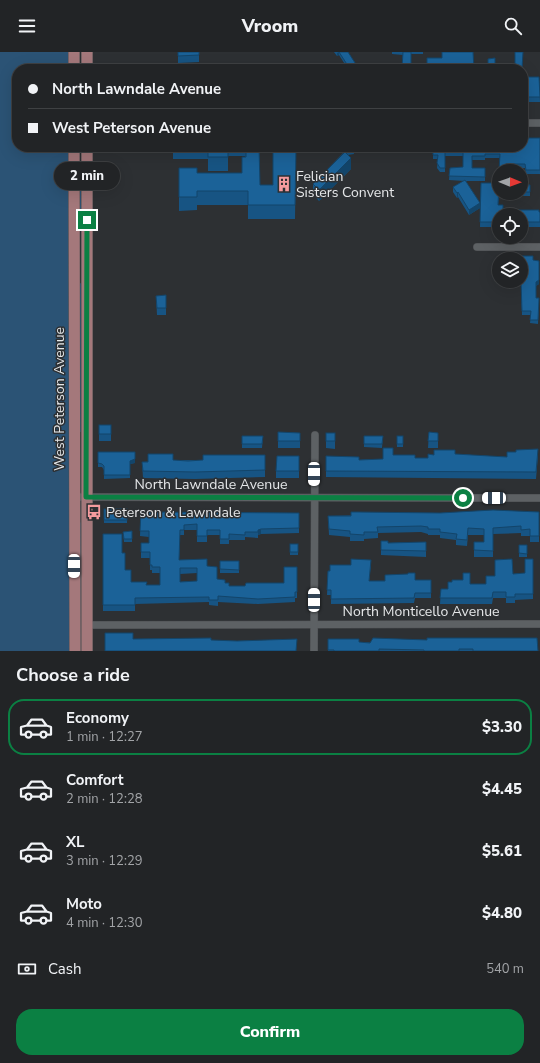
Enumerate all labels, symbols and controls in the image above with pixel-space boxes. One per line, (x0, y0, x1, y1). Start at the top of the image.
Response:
text: Vroom (242, 14, 298, 38)
icon: menu (16, 15, 38, 37)
icon: search (502, 15, 524, 37)
text: North Lawndale Avenue (52, 79, 221, 99)
text: West Peterson Avenue (52, 118, 211, 138)
callout: 2 min (54, 162, 120, 190)
north arrow (492, 164, 528, 200)
map controls (492, 164, 528, 288)
text: 2 min (70, 167, 104, 185)
place label: Felician Sisters Convent (296, 167, 394, 202)
building icon: Felician Sisters Convent (275, 175, 293, 193)
button: locate (492, 208, 528, 244)
route end (78, 211, 96, 229)
button: layers (492, 252, 528, 288)
street label: West Peterson Avenue (50, 327, 69, 471)
car (308, 462, 320, 486)
street label: North Lawndale Avenue (134, 475, 288, 494)
route start (454, 489, 472, 507)
car (482, 492, 506, 504)
bus stop icon: Peterson & Lawndale (85, 503, 103, 521)
place label: Peterson & Lawndale (106, 503, 240, 522)
car (68, 554, 80, 578)
car (308, 588, 320, 612)
street label: North Monticello Avenue (343, 602, 499, 621)
text: Choose a ride (16, 663, 130, 687)
text: Economy (66, 708, 129, 728)
icon: car (18, 709, 54, 745)
text: $3.30 (482, 717, 522, 737)
text: 1 min · 12:27 (66, 728, 142, 746)
text: Comfort (66, 770, 123, 790)
icon: car (18, 771, 54, 807)
text: $4.45 (482, 779, 522, 799)
text: 2 min · 12:28 (66, 790, 142, 808)
text: XL (66, 832, 85, 852)
icon: car (18, 833, 54, 869)
text: $5.61 (482, 841, 522, 861)
text: 3 min · 12:29 (66, 852, 142, 870)
text: Moto (66, 894, 102, 914)
icon: car (18, 895, 54, 931)
text: $4.80 (482, 903, 522, 923)
text: 4 min · 12:30 (66, 914, 142, 932)
icon: cash (16, 958, 38, 980)
text: Cash (48, 959, 82, 979)
text: 540 m (486, 960, 524, 978)
button: Confirm (16, 1009, 524, 1055)

